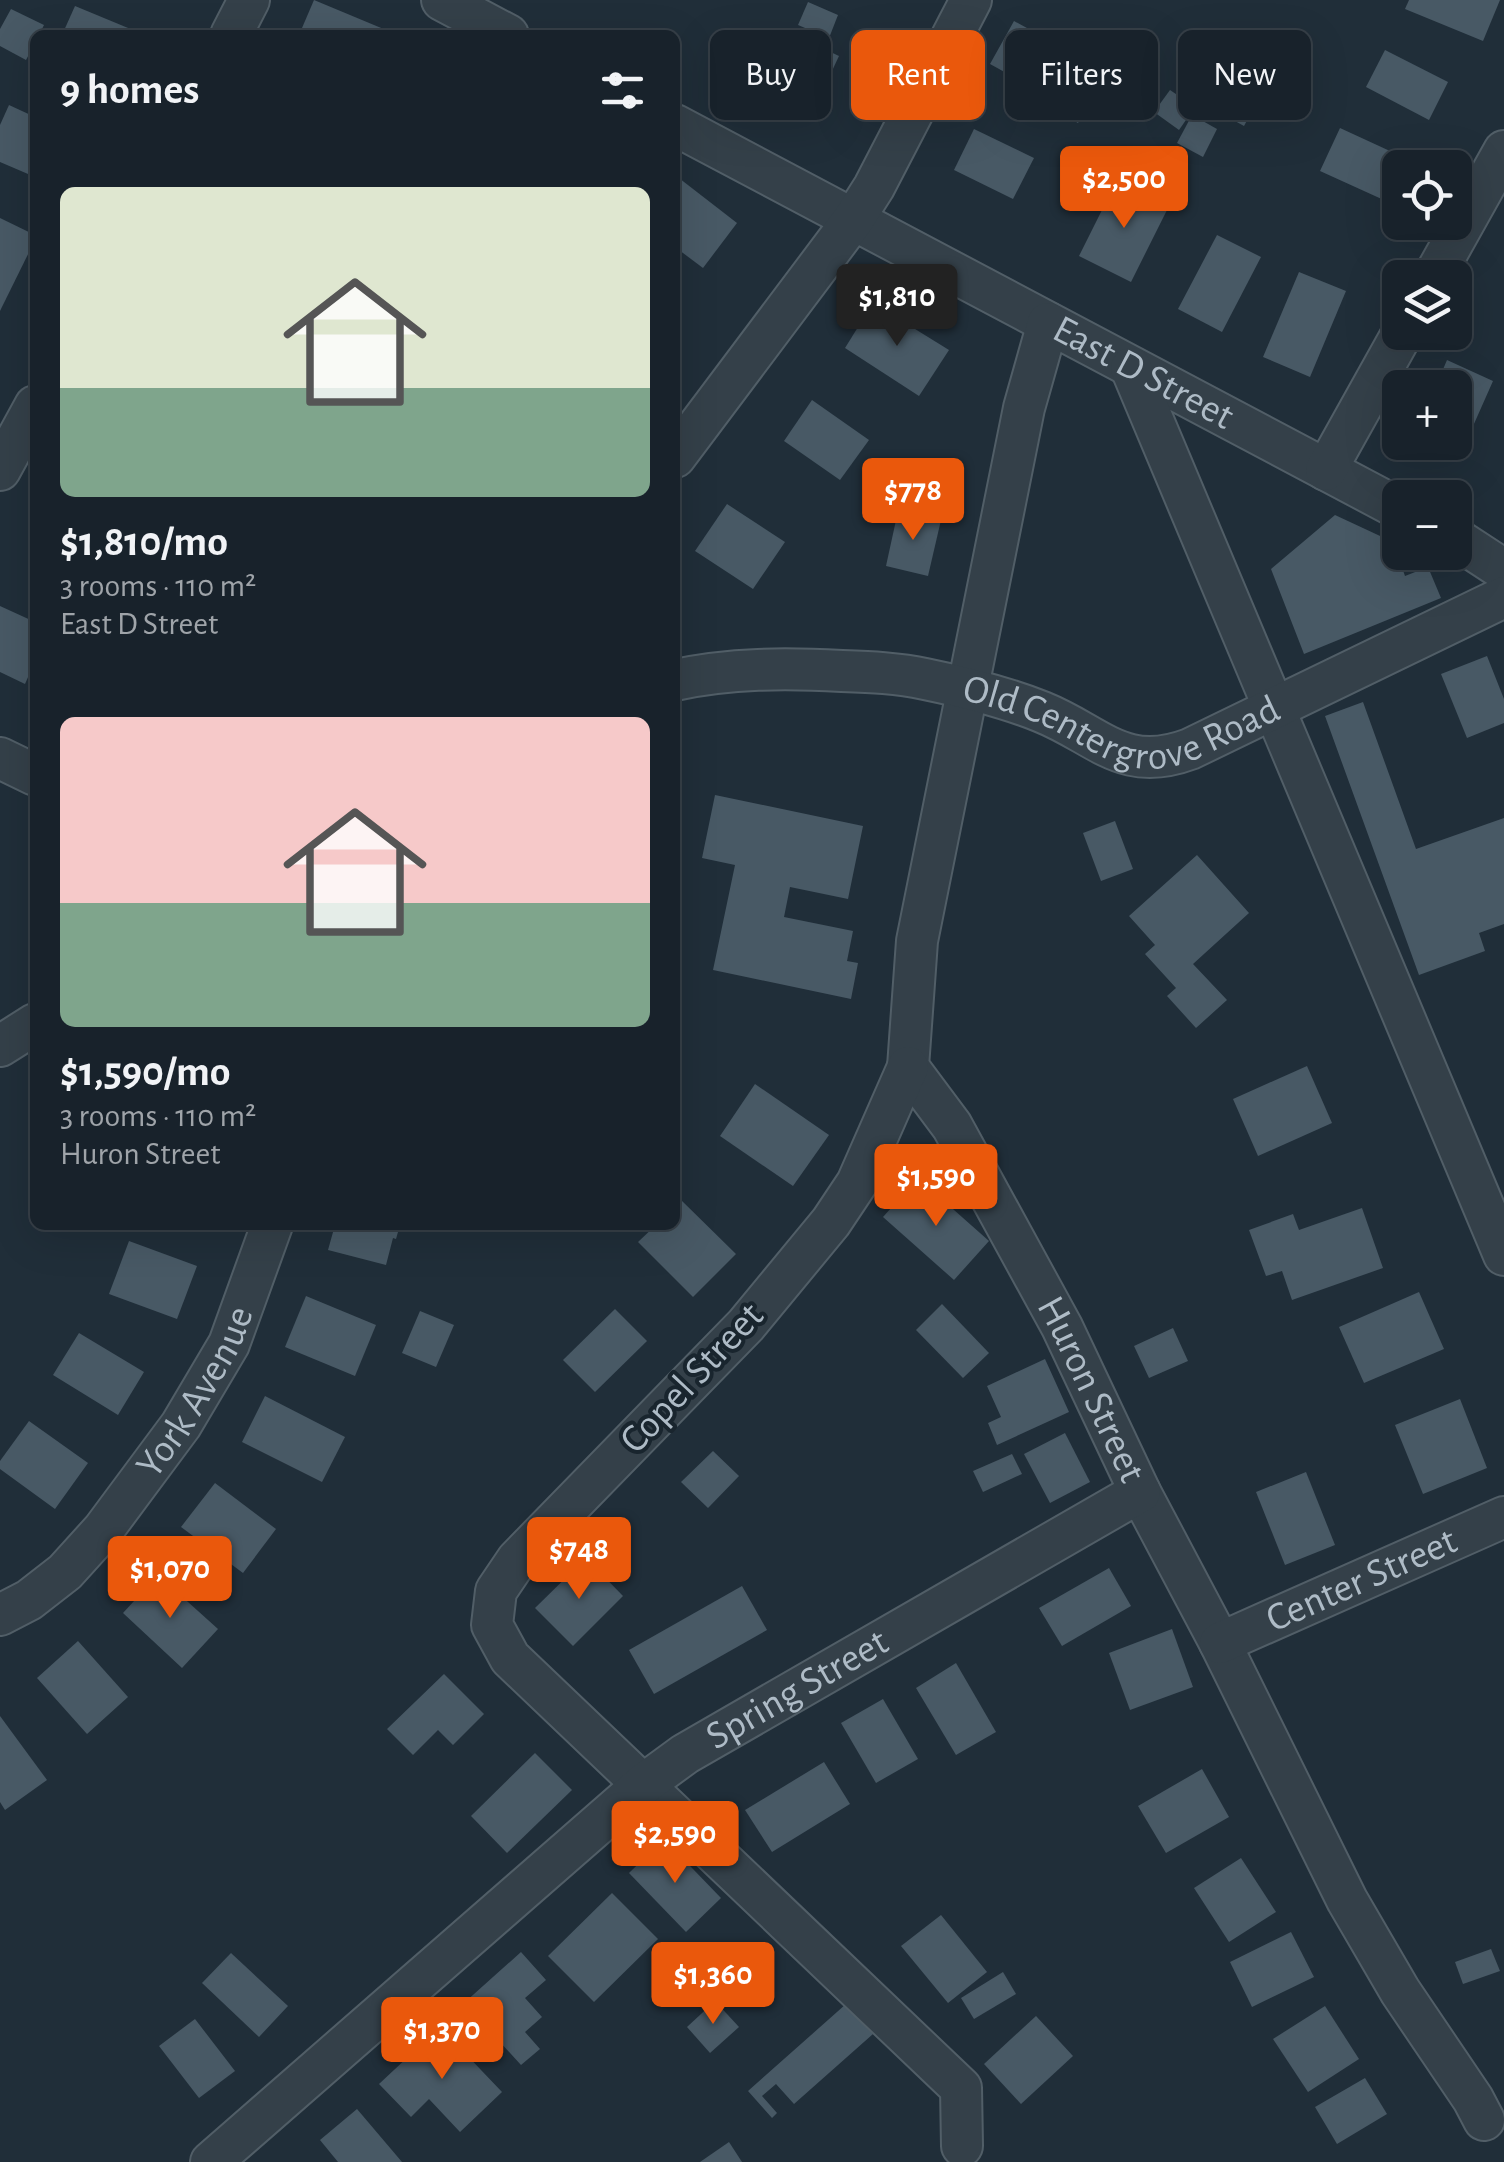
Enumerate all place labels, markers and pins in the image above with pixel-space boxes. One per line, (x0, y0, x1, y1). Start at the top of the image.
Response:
pin: $2,500 (1043, 146, 1205, 231)
pin: $1,810 (816, 264, 978, 349)
pin: $778 (854, 458, 972, 543)
pin: $1,590 (855, 1144, 1017, 1229)
pin: $748 (520, 1517, 638, 1602)
pin: $1,070 (89, 1536, 251, 1621)
pin: $2,590 (594, 1801, 756, 1886)
pin: $1,360 (632, 1942, 794, 2027)
pin: $1,370 (361, 1997, 523, 2082)

